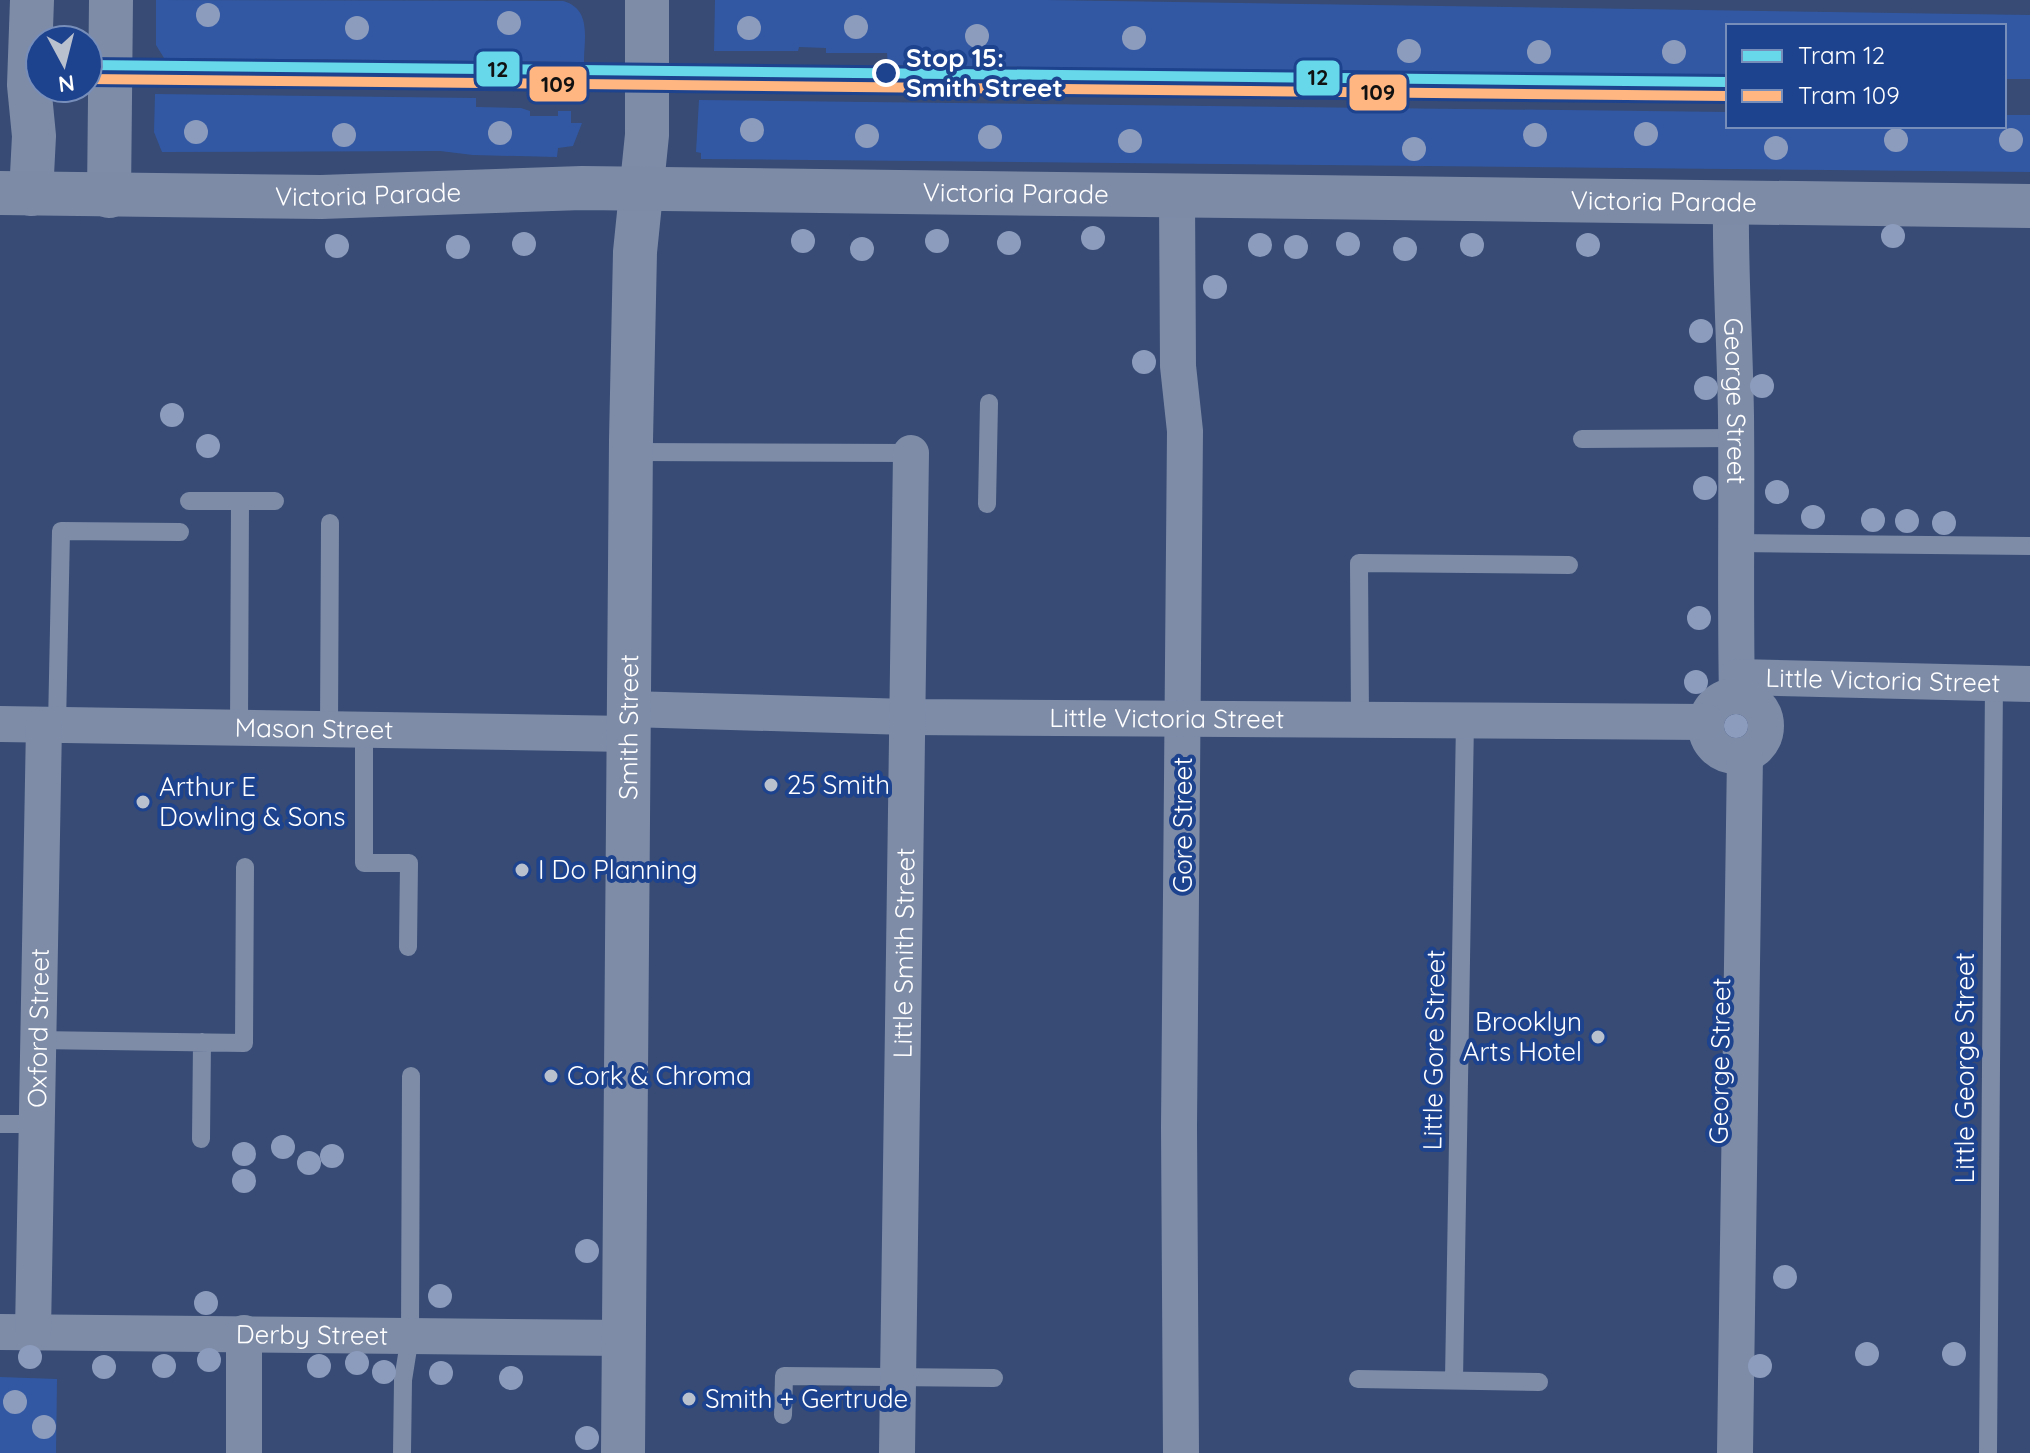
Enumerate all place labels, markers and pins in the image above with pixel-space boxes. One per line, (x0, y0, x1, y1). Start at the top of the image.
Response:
place label: Stop 15: Smith Street (906, 41, 1063, 104)
marker: Stop 15: Smith Street (873, 60, 899, 86)
place label: 25 Smith (787, 768, 890, 801)
place label: Arthur E Dowling & Sons (159, 770, 345, 833)
marker: 25 Smith (762, 776, 780, 794)
marker: Arthur E Dowling & Sons (134, 793, 152, 811)
place label: I Do Planning (538, 853, 697, 886)
marker: I Do Planning (513, 861, 531, 879)
place label: Brooklyn Arts Hotel (1463, 1005, 1582, 1068)
marker: Brooklyn Arts Hotel (1589, 1028, 1607, 1046)
place label: Cork & Chroma (567, 1059, 752, 1092)
marker: Cork & Chroma (542, 1067, 560, 1085)
place label: Smith + Gertrude (705, 1382, 908, 1415)
marker: Smith + Gertrude (680, 1390, 698, 1408)

